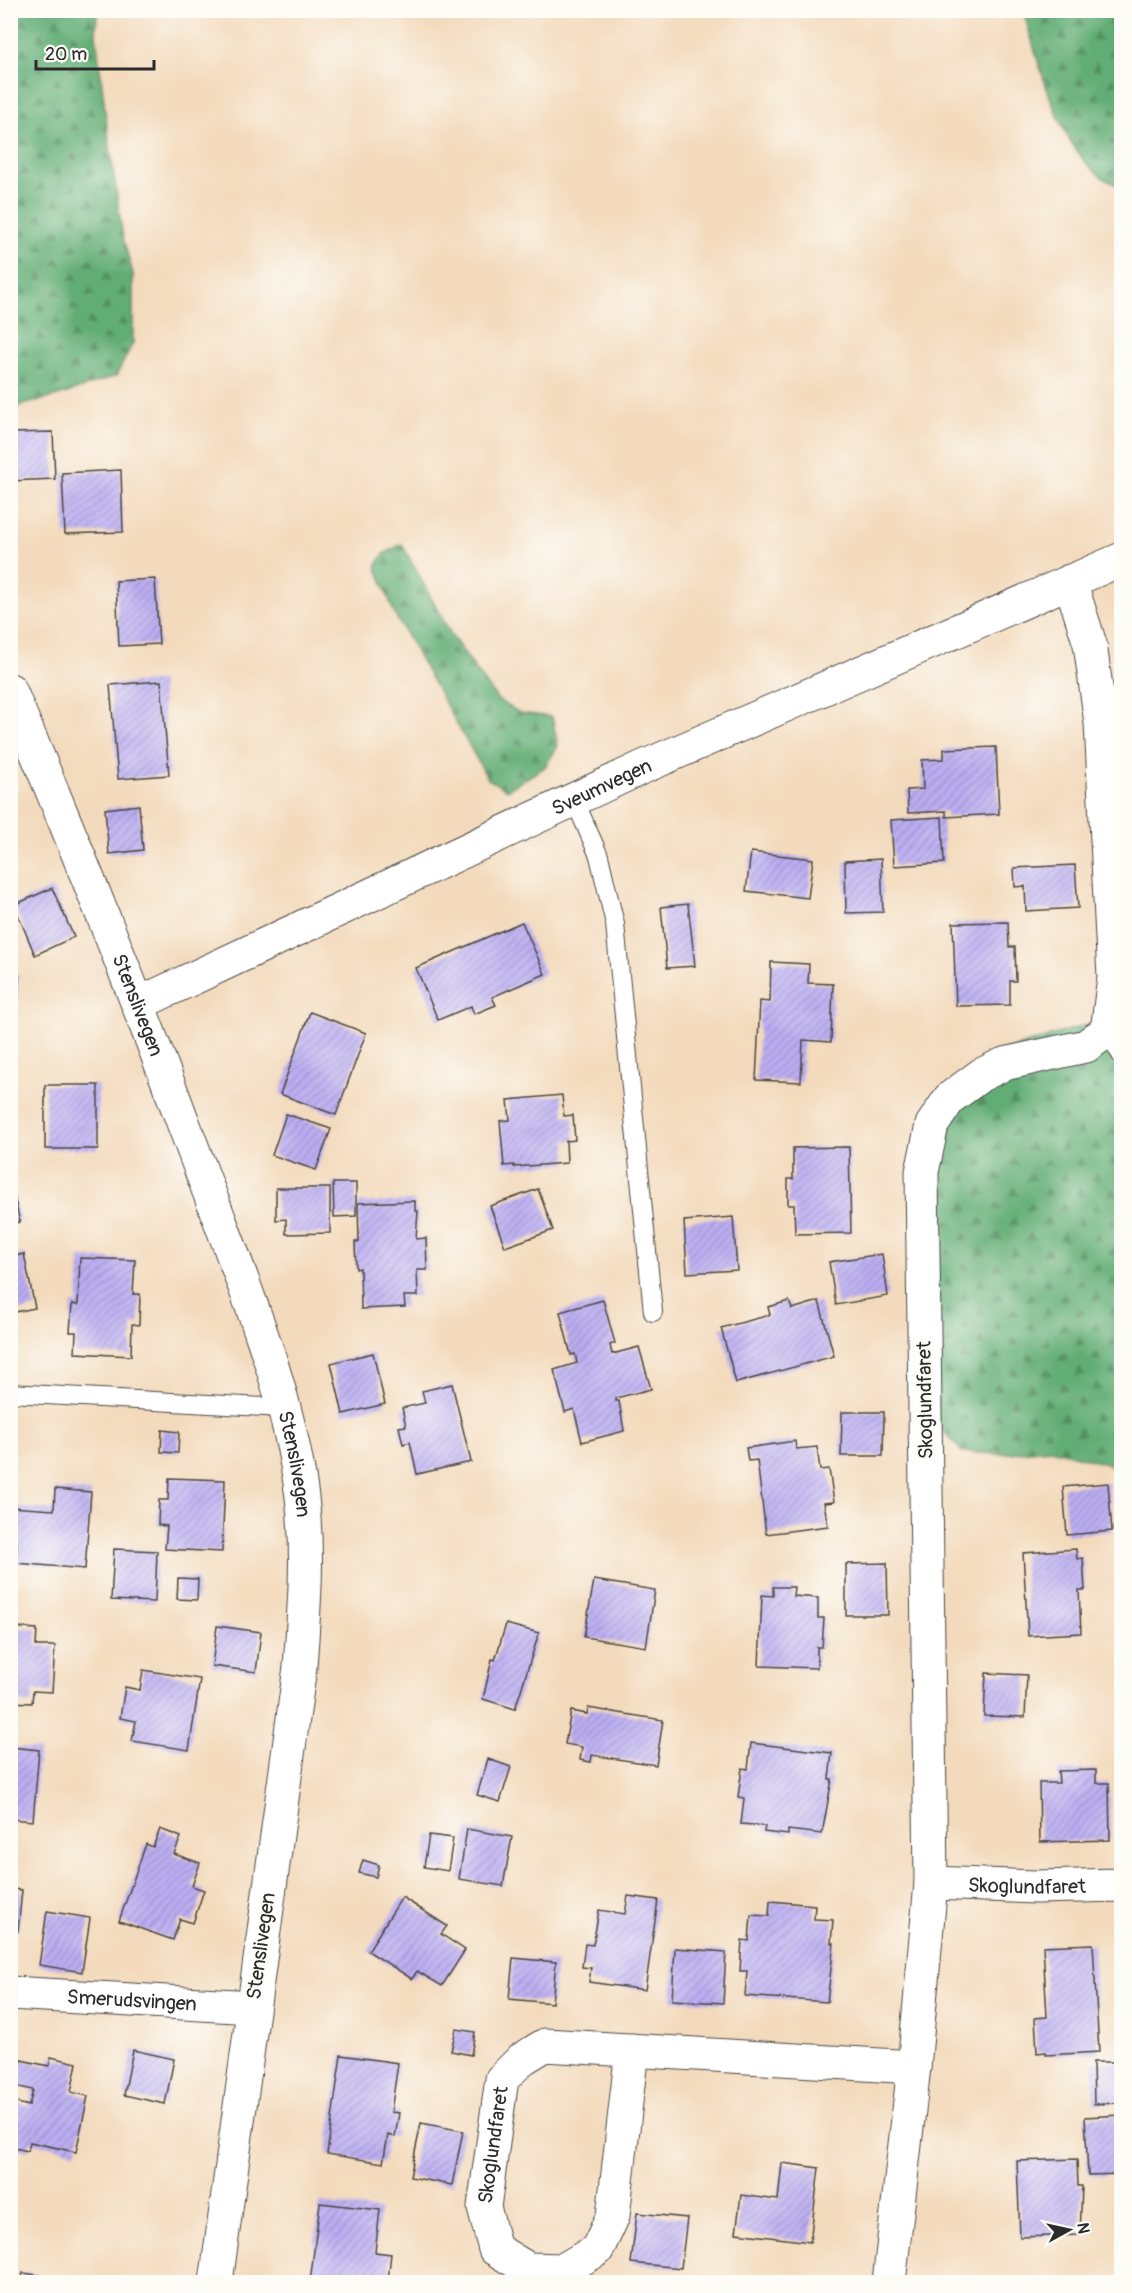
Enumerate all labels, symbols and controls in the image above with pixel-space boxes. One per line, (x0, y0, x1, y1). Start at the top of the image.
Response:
scale bar (36, 33, 154, 71)
text: 20 m (45, 43, 87, 66)
street label: Sveumvegen (548, 752, 655, 821)
street label: Stenslivegen (107, 950, 169, 1060)
street label: Skoglundfaret (911, 1340, 939, 1459)
street label: Stenslivegen (273, 1408, 316, 1518)
street label: Skoglundfaret (967, 1872, 1087, 1900)
street label: Stenslivegen (241, 1891, 281, 2001)
street label: Smerudsvingen (66, 1984, 197, 2016)
street label: Skoglundfaret (472, 2084, 513, 2205)
north arrow (1039, 2200, 1099, 2260)
text: N (1072, 2221, 1094, 2235)

